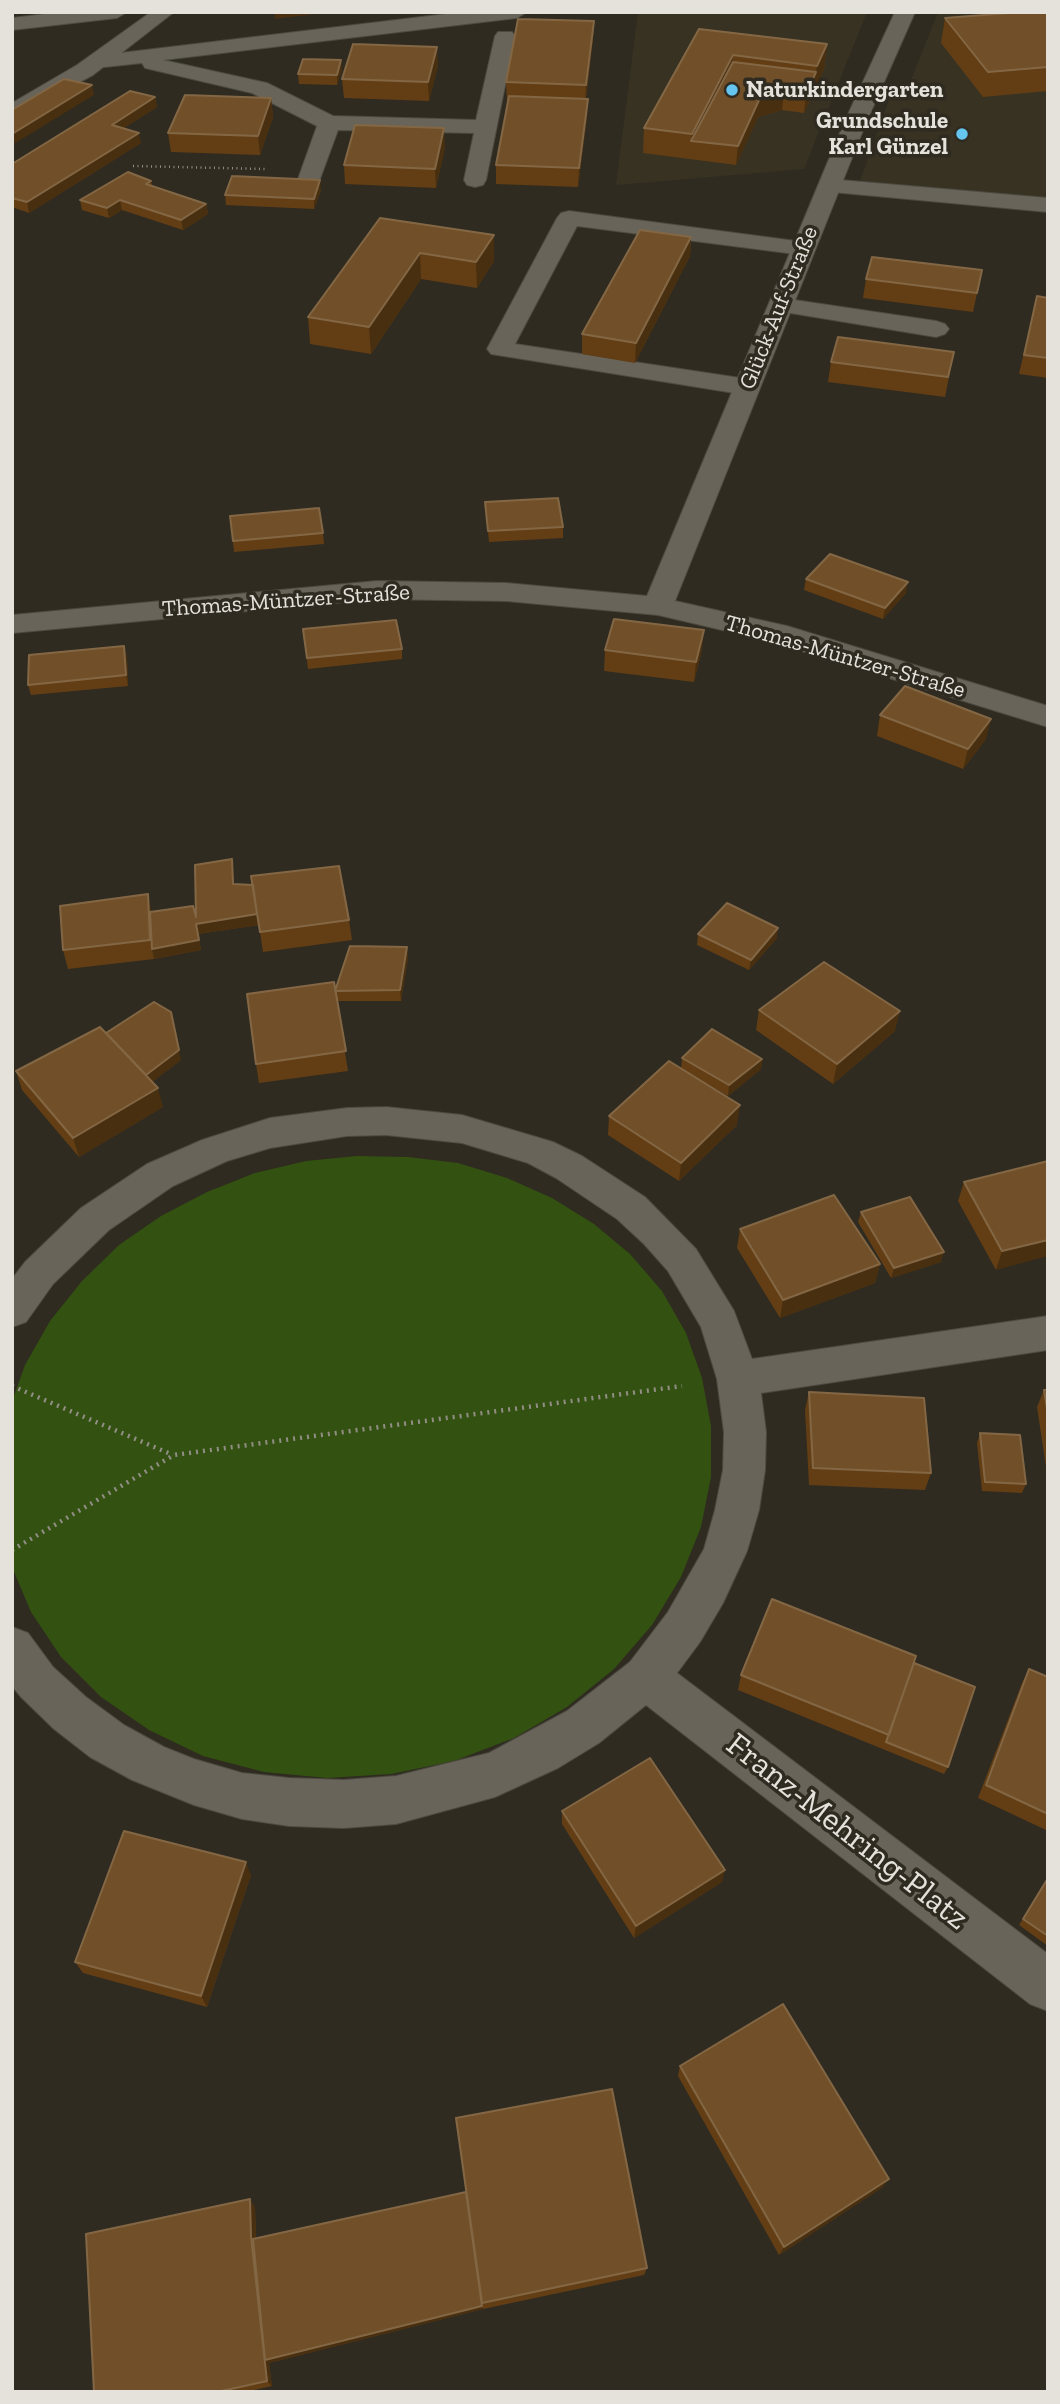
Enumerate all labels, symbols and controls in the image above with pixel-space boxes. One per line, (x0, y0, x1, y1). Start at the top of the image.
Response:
place label: Naturkindergarten (746, 76, 943, 104)
marker: Naturkindergarten (724, 82, 740, 98)
place label: Grundschule Karl Günzel (816, 107, 948, 161)
marker: Grundschule Karl Günzel (954, 126, 970, 142)
street label: Glück-Auf-Straße (734, 222, 824, 394)
street label: Thomas-Müntzer-Straße (161, 579, 411, 623)
street label: Thomas-Müntzer-Straße (722, 610, 968, 704)
street label: Franz-Mehring-Platz (718, 1725, 976, 1939)

